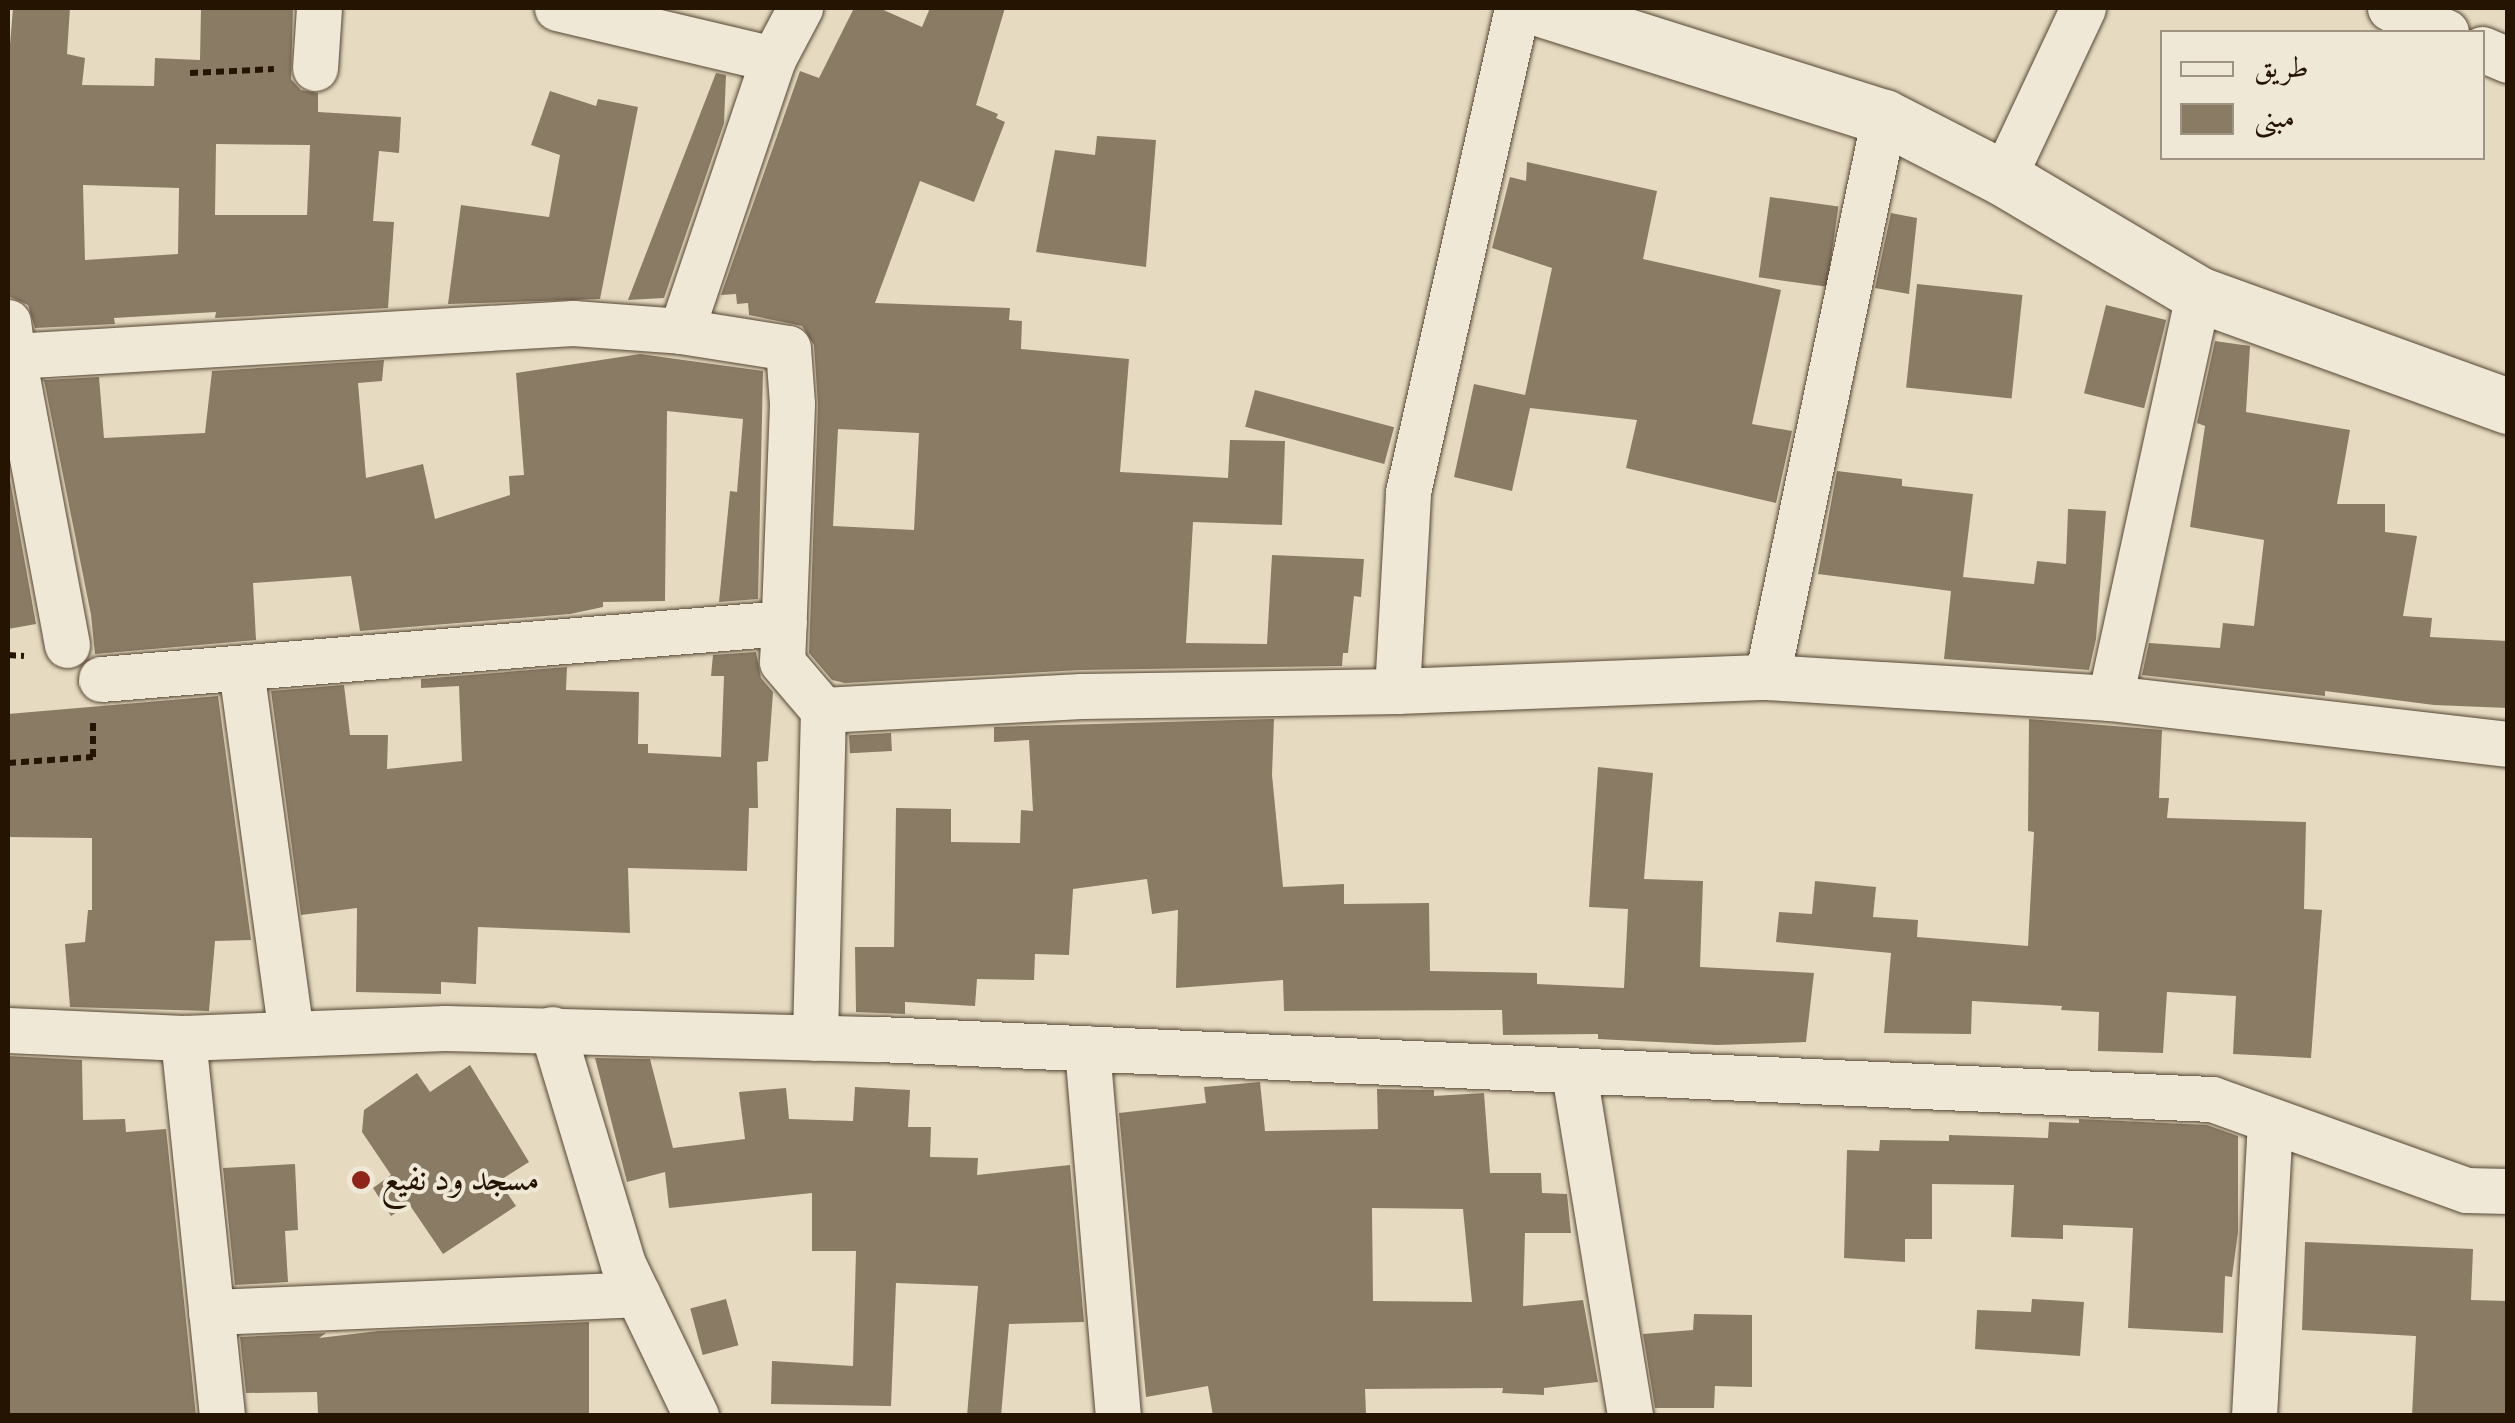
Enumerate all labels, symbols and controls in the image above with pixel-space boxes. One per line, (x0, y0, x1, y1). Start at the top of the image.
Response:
legend (2160, 30, 2485, 160)
text: طريق (2254, 49, 2309, 87)
text: مبنى (2254, 99, 2295, 137)
place label: مسجد ود نفيع (381, 1159, 540, 1201)
marker: مسجد ود نفيع (350, 1169, 372, 1191)

